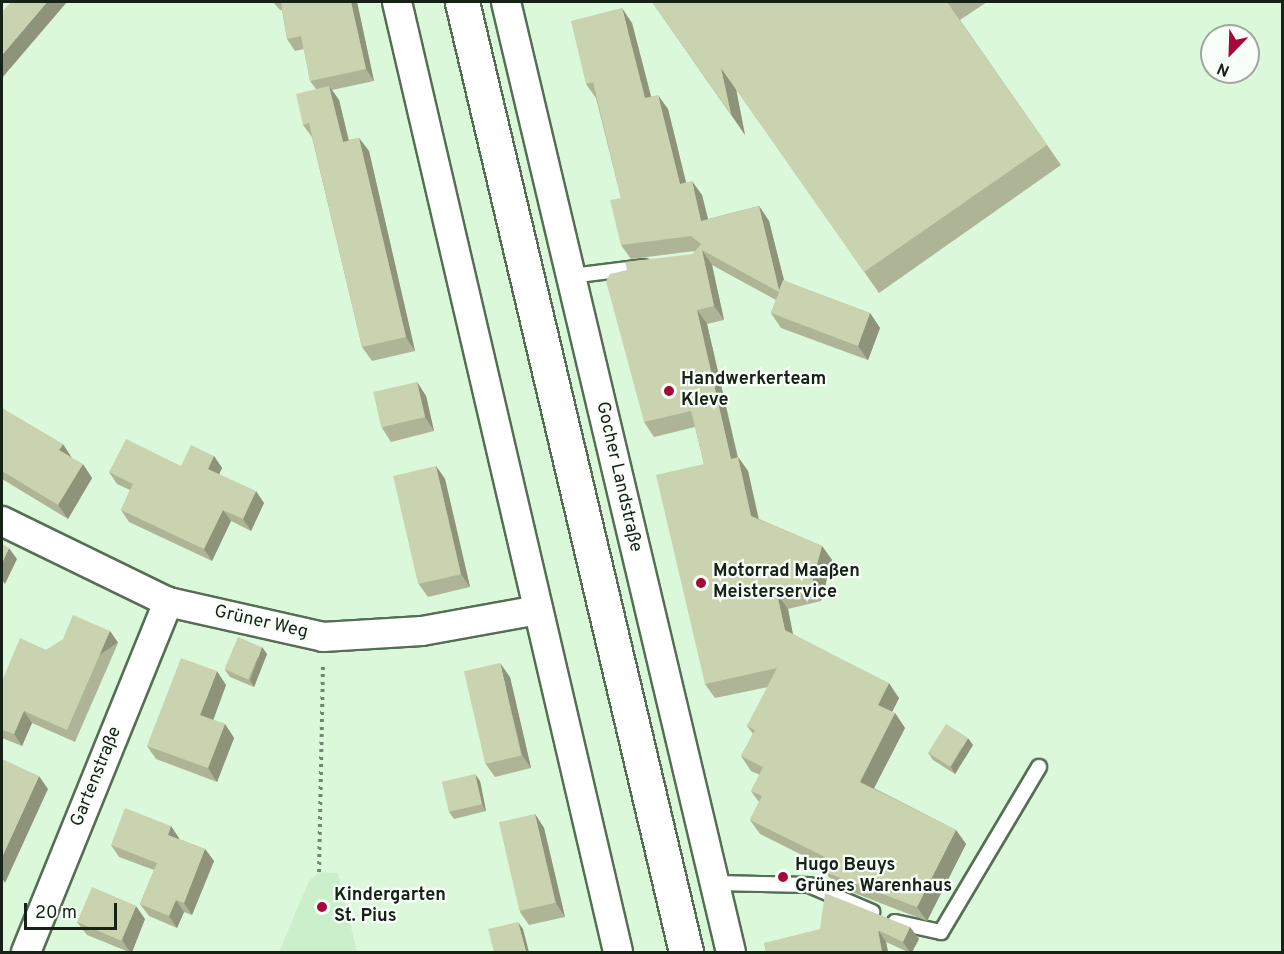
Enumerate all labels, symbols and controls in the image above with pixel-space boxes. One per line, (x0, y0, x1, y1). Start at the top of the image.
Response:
north arrow (1200, 24, 1260, 84)
text: N (1215, 57, 1233, 80)
place label: Handwerkerteam Kleve (681, 370, 826, 412)
marker: Handwerkerteam Kleve (662, 384, 676, 398)
street label: Gocher Landstraße (590, 400, 646, 554)
place label: Motorrad Maaßen Meisterservice (713, 562, 860, 604)
marker: Motorrad Maaßen Meisterservice (694, 576, 708, 590)
street label: Grüner Weg (212, 602, 310, 644)
street label: Gartenstraße (67, 724, 127, 830)
place label: Hugo Beuys Grünes Warenhaus (795, 856, 952, 898)
marker: Hugo Beuys Grünes Warenhaus (776, 870, 790, 884)
place label: Kindergarten St. Pius (334, 886, 446, 928)
scale bar (27, 891, 120, 929)
marker: Kindergarten St. Pius (315, 900, 329, 914)
text: 20 m (35, 902, 77, 925)

